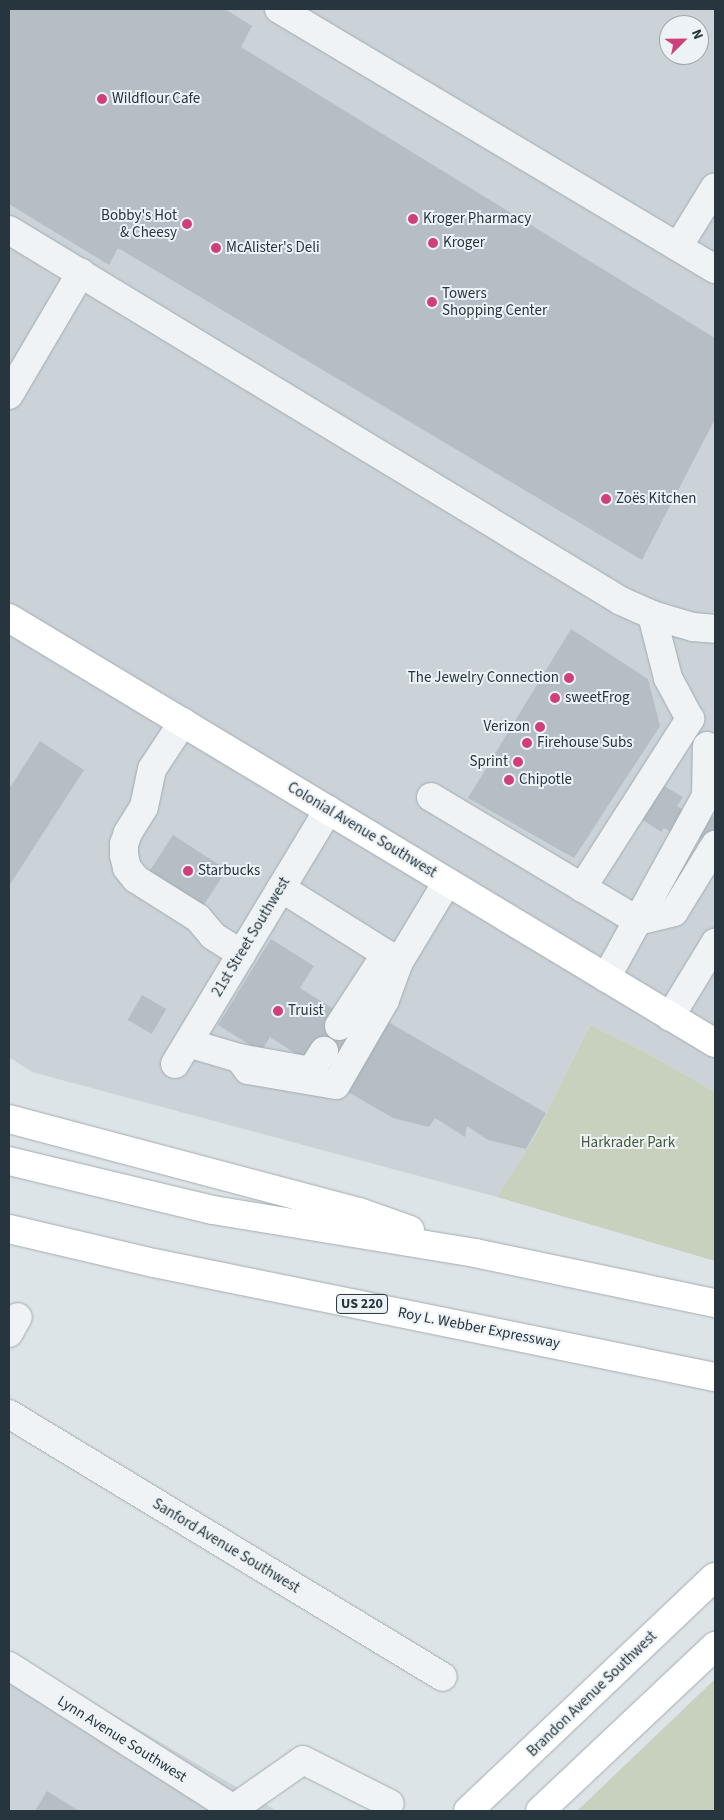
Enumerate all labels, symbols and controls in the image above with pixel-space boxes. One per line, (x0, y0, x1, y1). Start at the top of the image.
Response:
north arrow (659, 15, 709, 65)
text: N (686, 26, 708, 43)
place label: Wildflour Cafe (112, 90, 200, 108)
marker: Wildflour Cafe (96, 93, 108, 105)
place label: Bobby's Hot & Cheesy (101, 206, 177, 241)
place label: Kroger Pharmacy (423, 210, 531, 228)
marker: Kroger Pharmacy (407, 213, 419, 225)
marker: Bobby's Hot & Cheesy (181, 218, 193, 230)
place label: Kroger (443, 234, 485, 252)
marker: Kroger (427, 237, 439, 249)
place label: McAlister's Deli (226, 239, 320, 257)
marker: McAlister's Deli (210, 242, 222, 254)
place label: Towers Shopping Center (442, 284, 547, 319)
marker: Towers Shopping Center (426, 296, 438, 308)
place label: Zoës Kitchen (616, 490, 697, 508)
marker: Zoës Kitchen (600, 493, 612, 505)
place label: The Jewelry Connection (408, 669, 559, 687)
marker: The Jewelry Connection (563, 672, 575, 684)
place label: sweetFrog (565, 689, 630, 707)
marker: sweetFrog (549, 692, 561, 704)
place label: Verizon (484, 718, 530, 736)
marker: Verizon (534, 721, 546, 733)
place label: Firehouse Subs (537, 734, 632, 752)
marker: Firehouse Subs (521, 737, 533, 749)
place label: Sprint (469, 753, 508, 771)
marker: Sprint (512, 756, 524, 768)
place label: Chipotle (519, 771, 572, 789)
marker: Chipotle (503, 774, 515, 786)
street label: Colonial Avenue Southwest (284, 778, 440, 882)
place label: Starbucks (198, 862, 260, 880)
marker: Starbucks (182, 865, 194, 877)
street label: 21st Street Southwest (208, 874, 294, 1000)
place label: Truist (288, 1002, 323, 1020)
marker: Truist (272, 1005, 284, 1017)
park label: Harkrader Park (581, 1134, 675, 1152)
road number: US 220 (336, 1292, 388, 1316)
street label: Roy L. Webber Expressway (396, 1303, 562, 1353)
street label: Sanford Avenue Southwest (149, 1495, 303, 1597)
street label: Brandon Avenue Southwest (523, 1627, 661, 1761)
street label: Lynn Avenue Southwest (54, 1692, 190, 1786)

